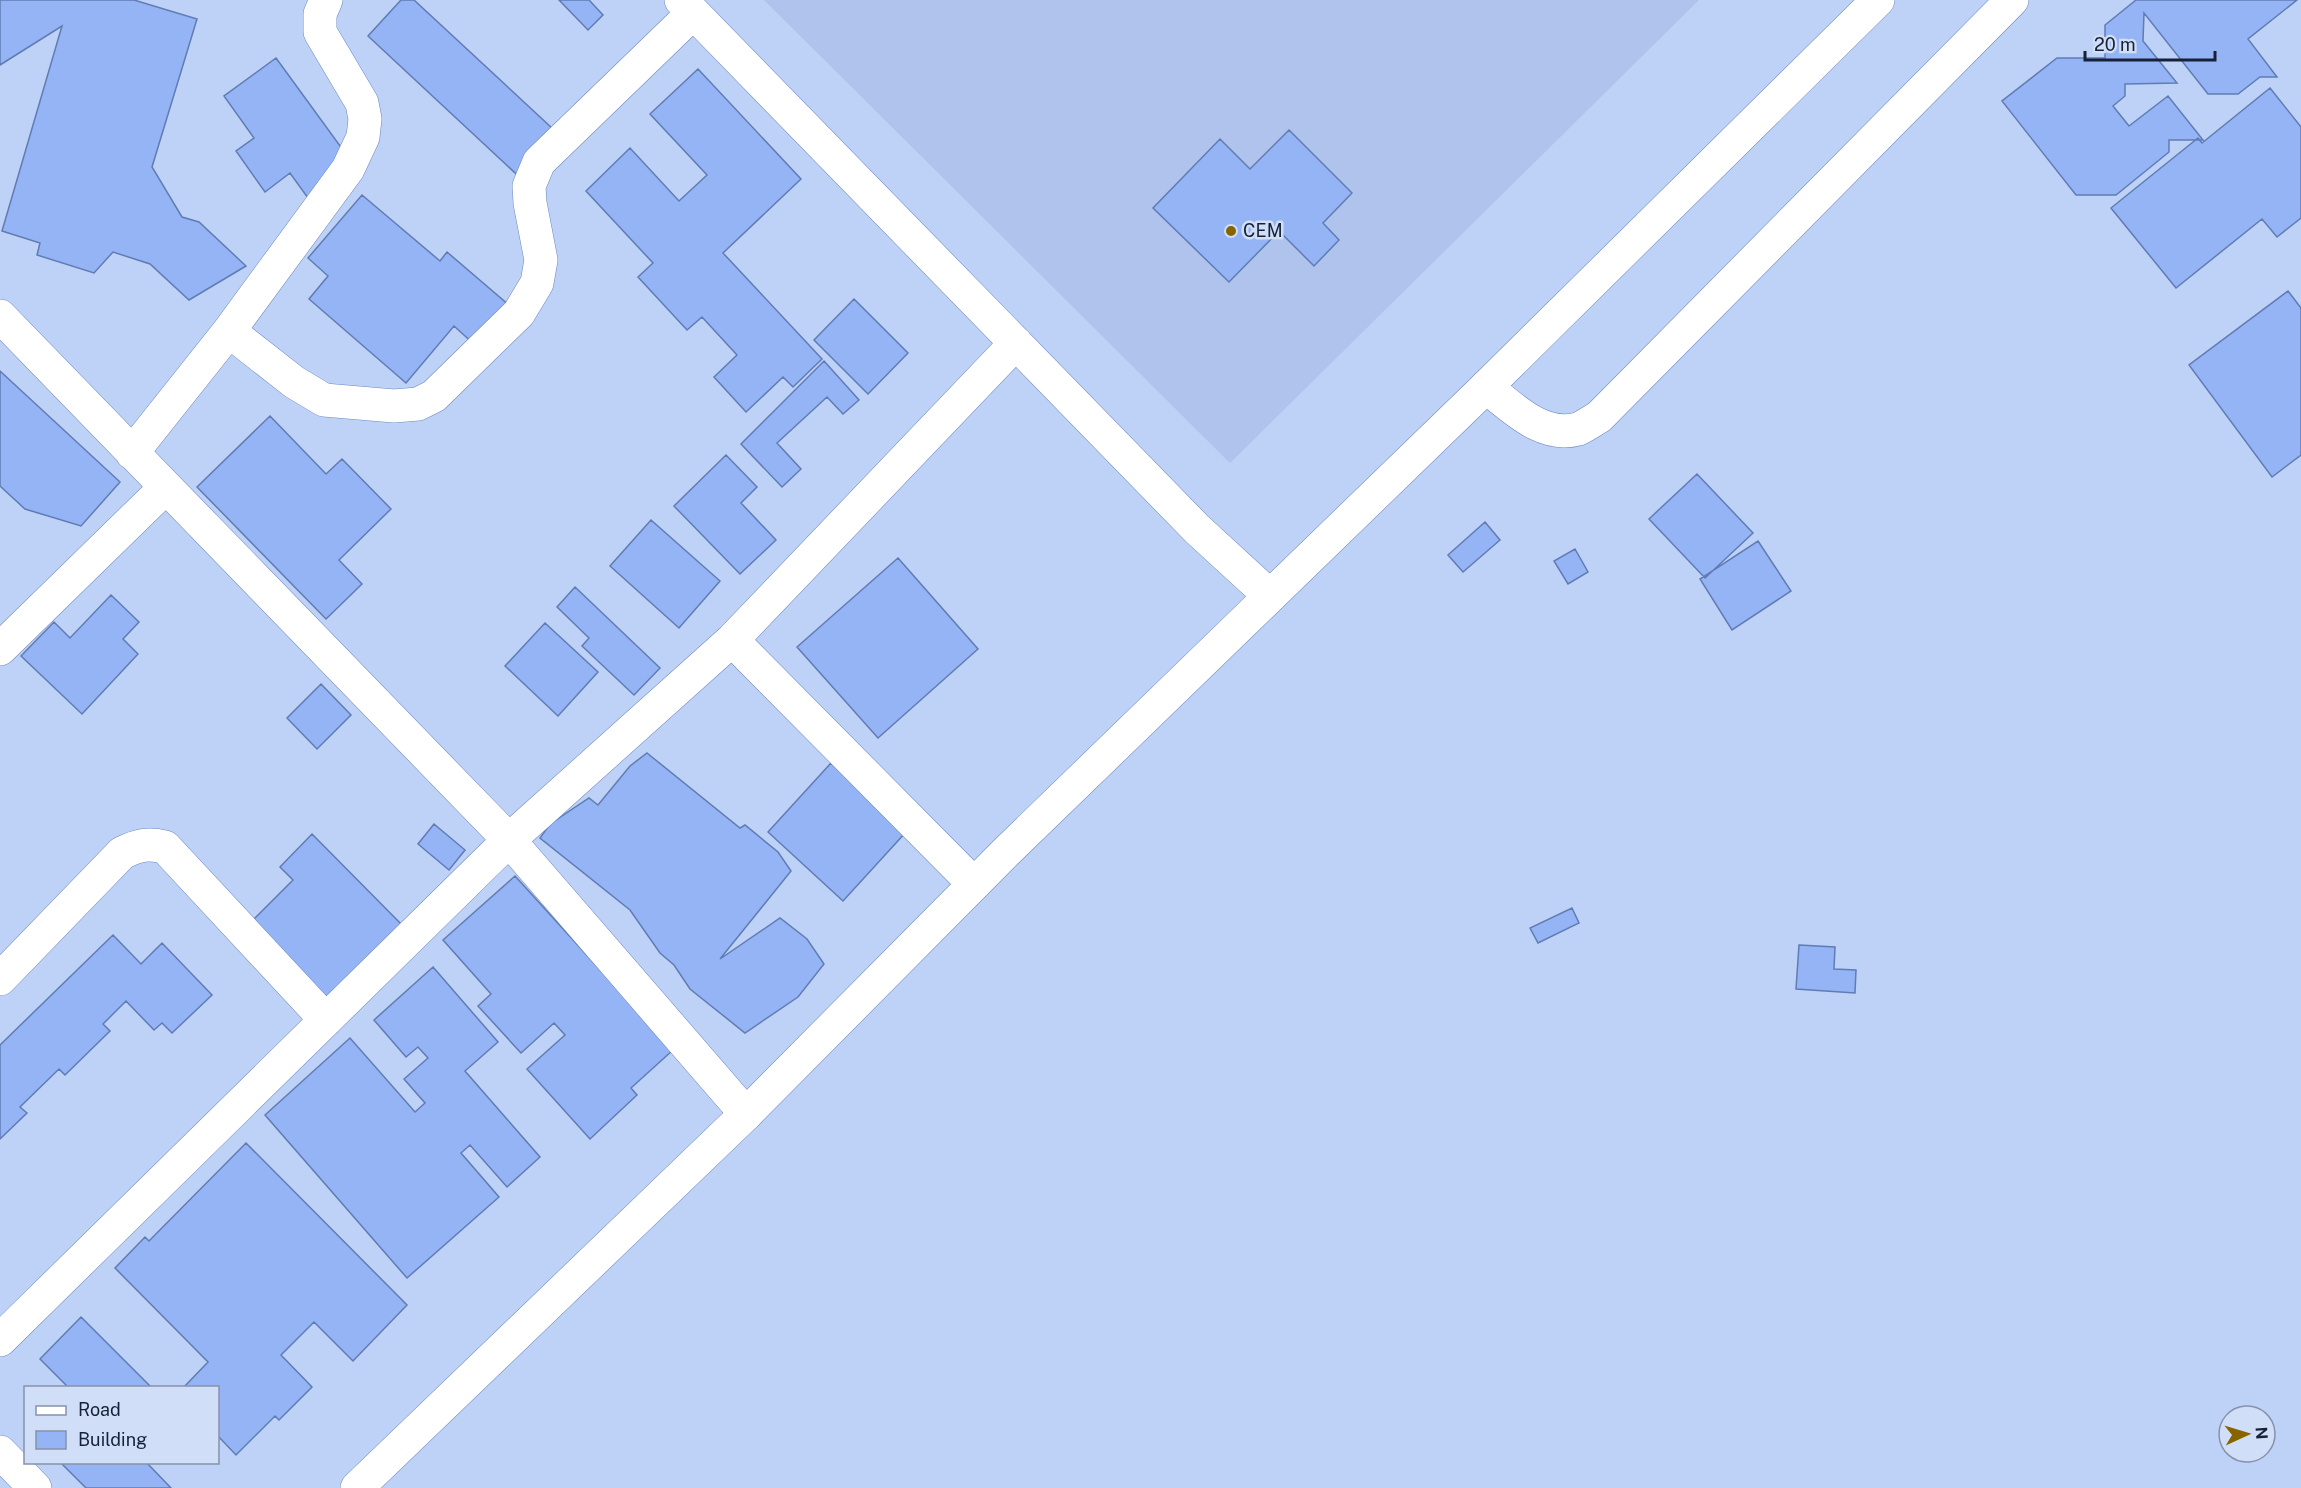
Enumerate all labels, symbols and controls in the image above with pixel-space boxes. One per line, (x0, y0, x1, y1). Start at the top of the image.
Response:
scale bar (2085, 24, 2216, 62)
text: 20 m (2094, 34, 2136, 55)
place label: CEM (1243, 220, 1283, 241)
marker: CEM (1224, 224, 1238, 238)
legend (24, 1386, 219, 1464)
text: Road (78, 1399, 121, 1420)
north arrow (2217, 1404, 2277, 1464)
text: N (2252, 1426, 2271, 1440)
text: Building (78, 1429, 147, 1450)

